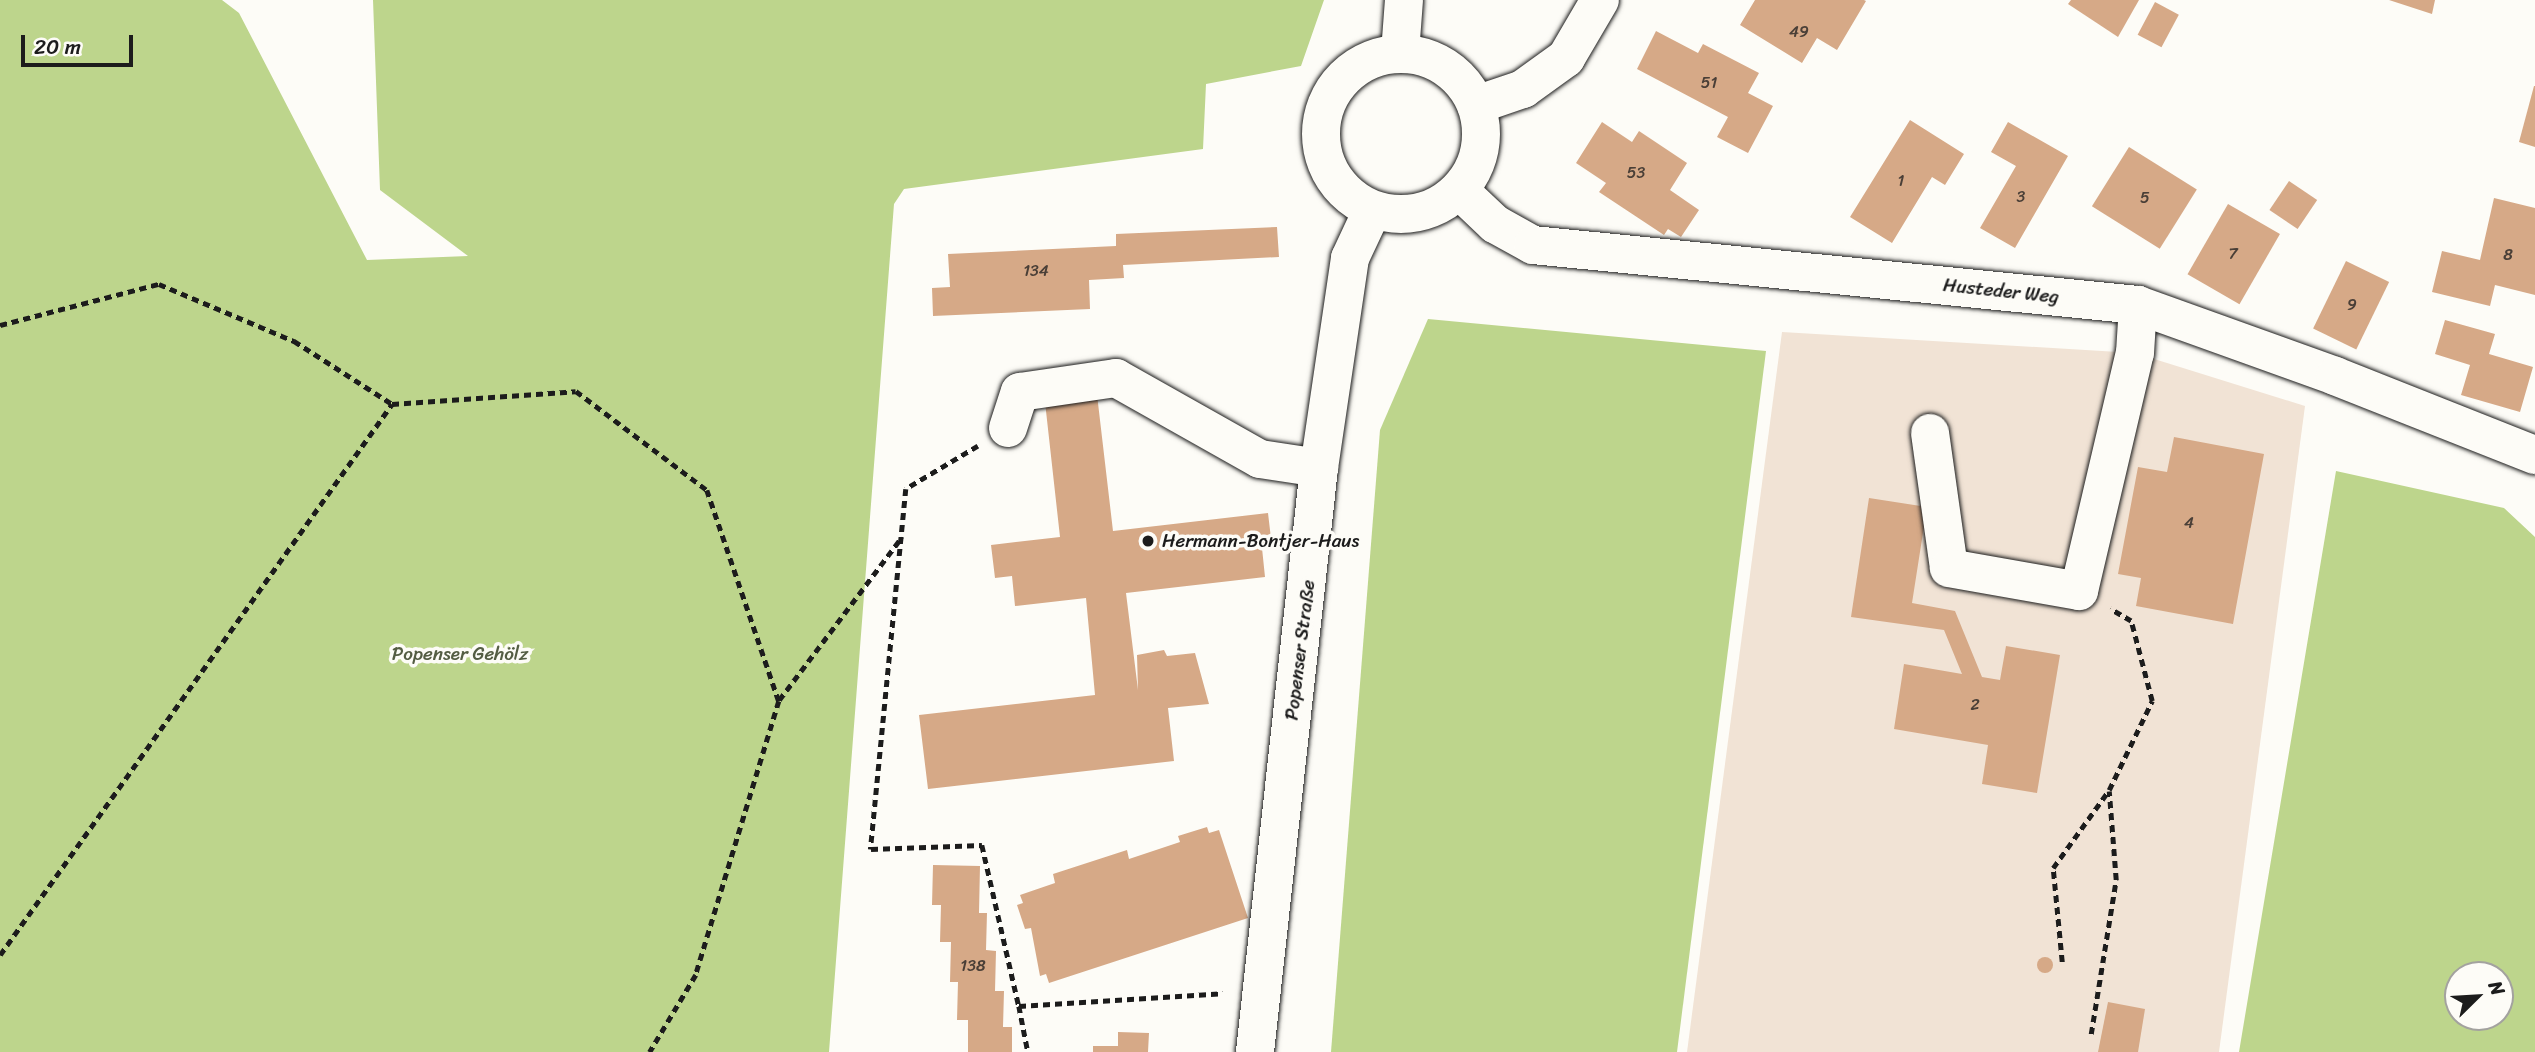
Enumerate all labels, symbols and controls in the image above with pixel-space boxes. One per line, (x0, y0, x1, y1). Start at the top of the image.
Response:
scale bar (24, 21, 136, 65)
house number: 49 (1789, 22, 1809, 42)
text: 20 m (34, 28, 81, 66)
house number: 51 (1701, 73, 1717, 93)
house number: 53 (1627, 163, 1645, 183)
house number: 1 (1898, 171, 1904, 191)
house number: 3 (2017, 187, 2025, 207)
house number: 5 (2140, 188, 2150, 208)
house number: 7 (2228, 244, 2238, 264)
house number: 8 (2503, 245, 2513, 265)
house number: 134 (1023, 261, 1049, 281)
street label: Husteder Weg (1942, 274, 2060, 308)
house number: 9 (2347, 295, 2357, 315)
house number: 4 (2184, 513, 2194, 533)
place label: Hermann-Bontjer-Haus (1162, 530, 1359, 552)
marker: Hermann-Bontjer-Haus (1140, 533, 1156, 549)
street label: Popenser Straße (1280, 578, 1320, 722)
park label: Popenser Gehölz (392, 643, 528, 665)
house number: 2 (1970, 695, 1980, 715)
house number: 138 (960, 956, 986, 976)
north arrow (2444, 961, 2514, 1031)
text: N (2479, 975, 2515, 1001)

